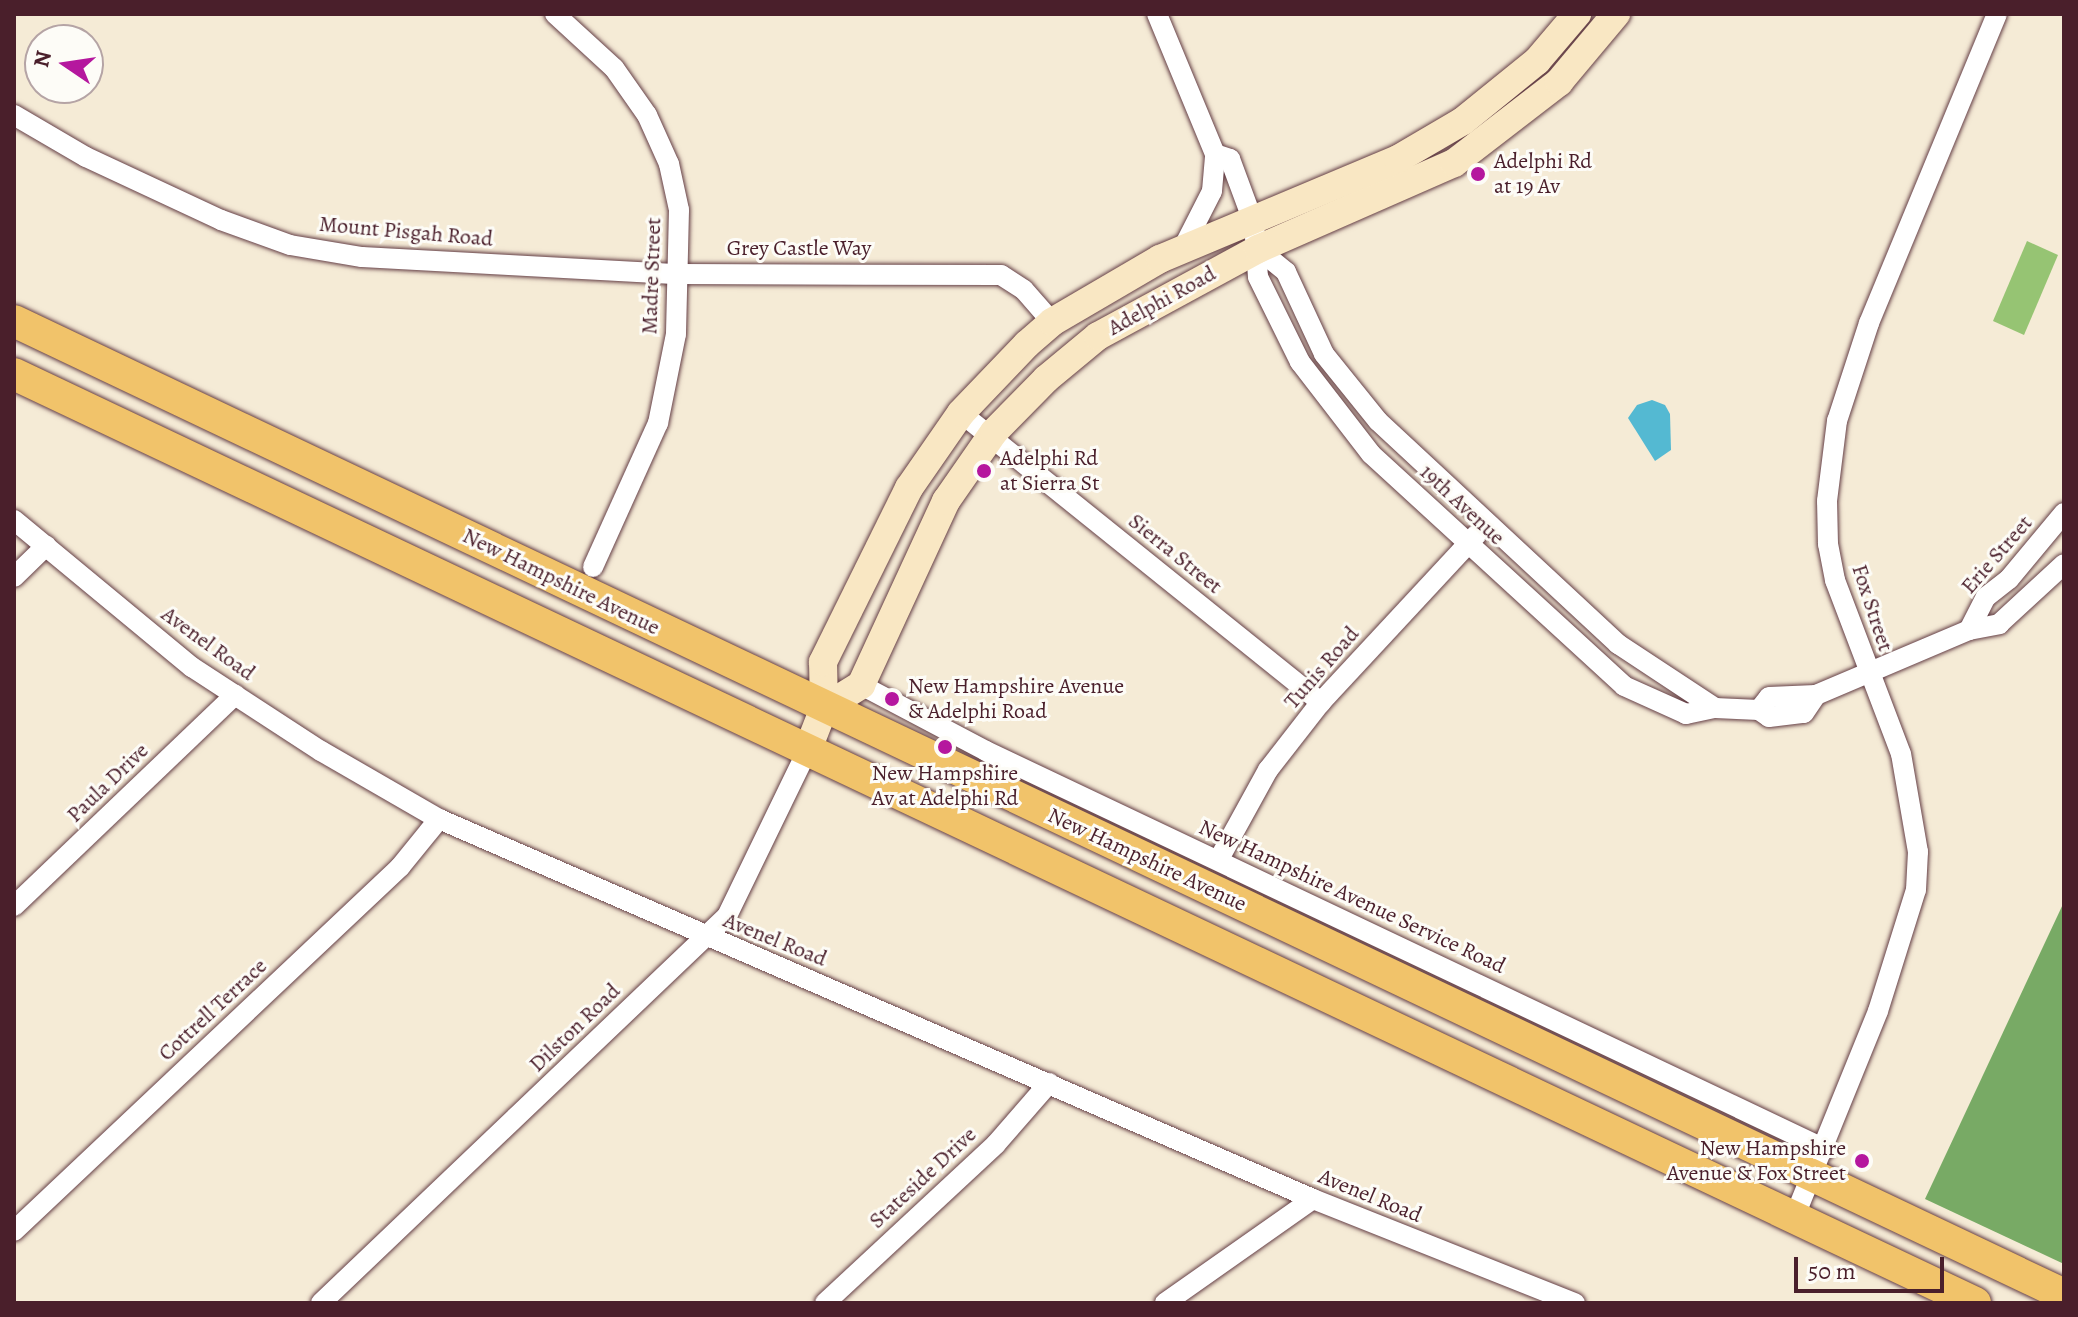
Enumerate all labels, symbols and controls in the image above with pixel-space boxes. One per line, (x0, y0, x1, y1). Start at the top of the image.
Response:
north arrow (24, 24, 104, 104)
text: N (26, 48, 59, 70)
place label: Adelphi Rd at 19 Av (1494, 148, 1592, 200)
marker: Adelphi Rd at 19 Av (1469, 165, 1487, 183)
street label: Mount Pisgah Road (318, 211, 494, 253)
street label: Madre Street (637, 217, 667, 335)
street label: Grey Castle Way (727, 236, 871, 262)
street label: Adelphi Road (1103, 261, 1221, 341)
place label: Adelphi Rd at Sierra St (1000, 445, 1100, 496)
street label: 19th Avenue (1414, 459, 1510, 551)
marker: Adelphi Rd at Sierra St (975, 462, 993, 480)
street label: Sierra Street (1123, 508, 1227, 600)
street label: Erie Street (1956, 510, 2038, 600)
street label: New Hampshire Avenue (458, 523, 664, 641)
street label: Fox Street (1846, 561, 1898, 655)
street label: Avenel Road (156, 601, 260, 687)
street label: Tunis Road (1279, 621, 1365, 715)
place label: New Hampshire Avenue & Adelphi Road (908, 673, 1124, 724)
marker: New Hampshire Avenue & Adelphi Road (883, 690, 901, 708)
street label: Paula Drive (62, 738, 154, 828)
marker: New Hampshire Av at Adelphi Rd (936, 738, 954, 756)
place label: New Hampshire Av at Adelphi Rd (872, 760, 1018, 812)
street label: New Hampshire Avenue (1043, 802, 1251, 918)
street label: New Hampshire Avenue Service Road (1194, 814, 1510, 980)
street label: Avenel Road (719, 907, 831, 973)
street label: Cottrell Terrace (153, 953, 273, 1067)
street label: Dilston Road (524, 978, 626, 1078)
street label: Stateside Drive (864, 1122, 982, 1234)
place label: New Hampshire Avenue & Fox Street (1667, 1135, 1846, 1186)
marker: New Hampshire Avenue & Fox Street (1853, 1152, 1871, 1170)
street label: Avenel Road (1314, 1163, 1426, 1229)
scale bar (1798, 1241, 1948, 1291)
text: 50 m (1808, 1255, 1856, 1287)

